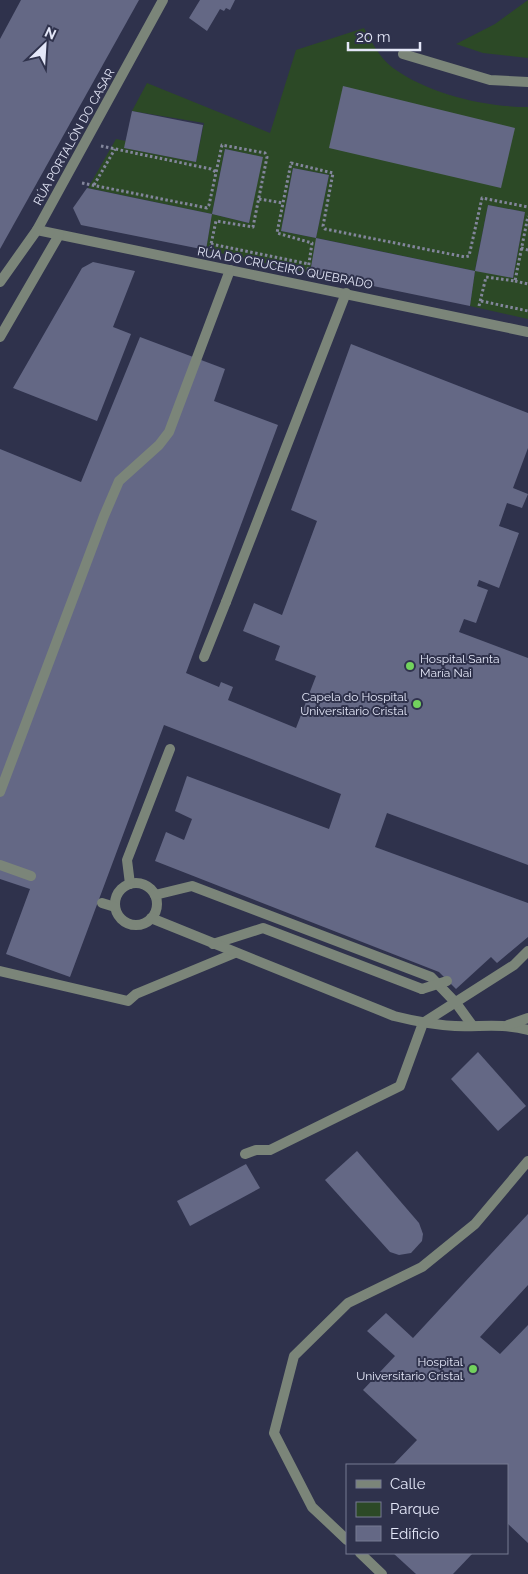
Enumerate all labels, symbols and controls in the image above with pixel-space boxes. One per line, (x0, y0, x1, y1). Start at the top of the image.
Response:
north arrow (20, 20, 70, 70)
scale bar (348, 20, 420, 52)
text: N (42, 24, 59, 43)
text: 20 m (356, 28, 391, 46)
street label: RÚA PORTALÓN DO CASAR (31, 66, 118, 208)
street label: RÚA DO CRUCEIRO QUEBRADO (196, 244, 374, 292)
place label: Hospital Santa María Nai (420, 652, 500, 680)
marker: Hospital Santa María Nai (404, 660, 416, 672)
place label: Capela do Hospital Universitario Cristal (300, 690, 408, 718)
marker: Capela do Hospital Universitario Cristal (411, 698, 423, 710)
place label: Hospital Universitario Cristal (356, 1355, 464, 1383)
marker: Hospital Universitario Cristal (467, 1363, 479, 1375)
legend (346, 1464, 508, 1554)
text: Calle (390, 1475, 426, 1493)
text: Parque (390, 1500, 440, 1518)
text: Edificio (390, 1525, 440, 1543)

